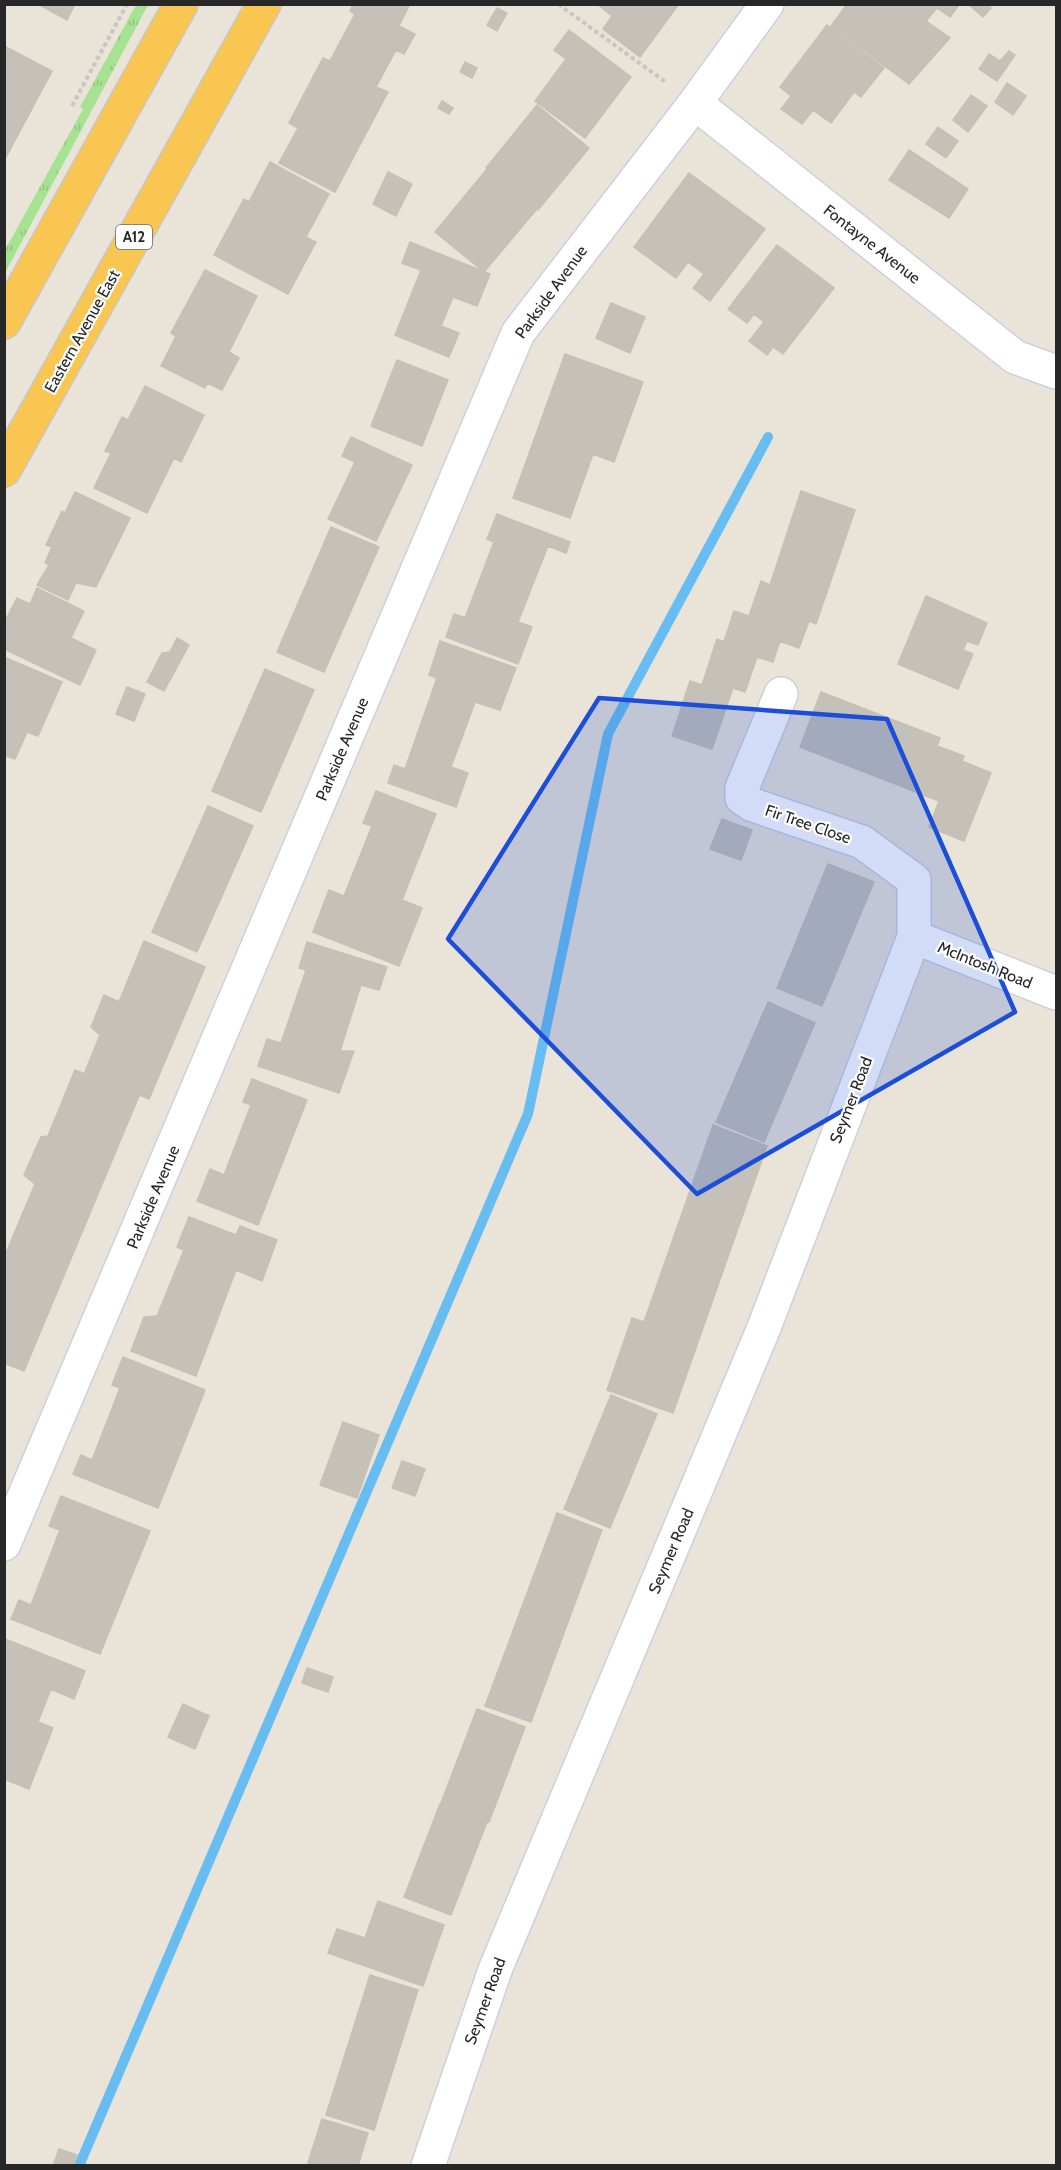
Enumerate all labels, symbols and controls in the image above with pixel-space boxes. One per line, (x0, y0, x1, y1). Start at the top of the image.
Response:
street label: Fontayne Avenue (820, 200, 924, 288)
road number: A12 (116, 225, 152, 249)
street label: Parkside Avenue (511, 242, 591, 342)
street label: Eastern Avenue East (40, 266, 124, 396)
street label: Parkside Avenue (312, 695, 372, 803)
street label: Fir Tree Close (763, 800, 853, 848)
street label: McIntosh Road (935, 937, 1035, 993)
street label: Seymer Road (826, 1054, 876, 1146)
street label: Parkside Avenue (123, 1143, 183, 1251)
street label: Seymer Road (644, 1505, 698, 1597)
street label: Seymer Road (460, 1955, 510, 2047)

